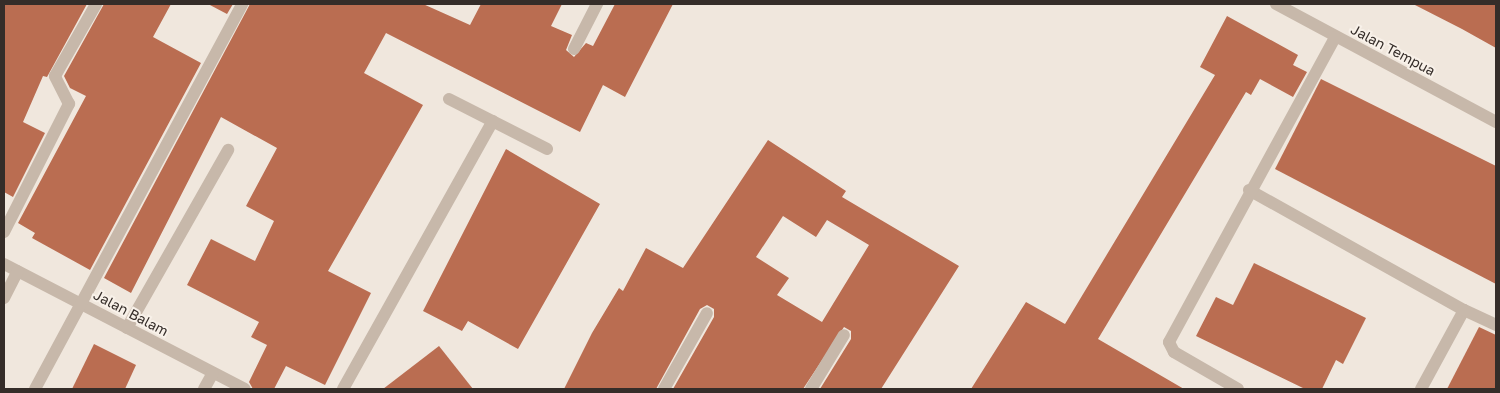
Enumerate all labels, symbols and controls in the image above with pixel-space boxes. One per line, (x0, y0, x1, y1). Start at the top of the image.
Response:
street label: Jalan Tempua (1348, 21, 1438, 79)
street label: Jalan Balam (91, 286, 171, 340)

